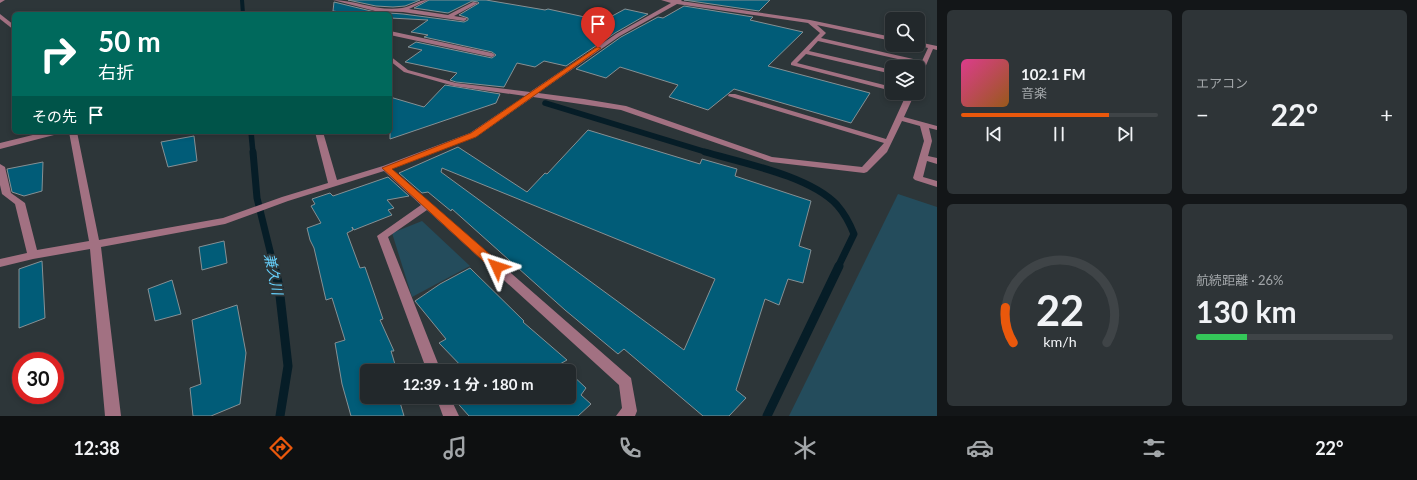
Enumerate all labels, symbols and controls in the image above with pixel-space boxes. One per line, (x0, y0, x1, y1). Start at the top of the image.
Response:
pin (581, 7.0, 615, 48)
map controls (885, 12, 925, 100)
button: search (885, 12, 925, 52)
icon: arrive (587, 13, 609, 35)
text: 50 m (98, 24, 161, 58)
icon: right (32, 28, 84, 80)
button: layers (885, 60, 925, 100)
text: 右折 (98, 61, 134, 83)
text: 102.1 FM (1021, 65, 1086, 83)
text: エアコン (1196, 75, 1248, 91)
text: 音楽 (1021, 85, 1047, 101)
text: 22° (1271, 96, 1318, 132)
text: − (1196, 101, 1209, 128)
text: + (1380, 101, 1393, 128)
icon: arrive (85, 104, 107, 126)
text: その先 (32, 107, 77, 125)
icon: previous (983, 123, 1005, 145)
icon: pause (1048, 123, 1070, 145)
icon: next (1114, 123, 1136, 145)
position arrow (476, 246, 518, 288)
water label: 兼久川 (261, 252, 287, 298)
text: 航続距離 · 26% (1196, 272, 1284, 288)
text: 22 (1035, 285, 1084, 335)
text: 130 km (1196, 293, 1297, 329)
text: km/h (1043, 333, 1076, 350)
speed limit sign: 30 (12, 352, 64, 404)
text: 12:39 · 1 分 · 180 m (402, 375, 534, 393)
icon: directions (267, 434, 295, 462)
icon: music (441, 434, 469, 462)
icon: phone (616, 434, 644, 462)
icon: climate (791, 434, 819, 462)
icon: car (966, 434, 994, 462)
icon: filters (1140, 434, 1168, 462)
text: 12:38 (73, 437, 120, 459)
text: 22° (1315, 437, 1344, 459)

